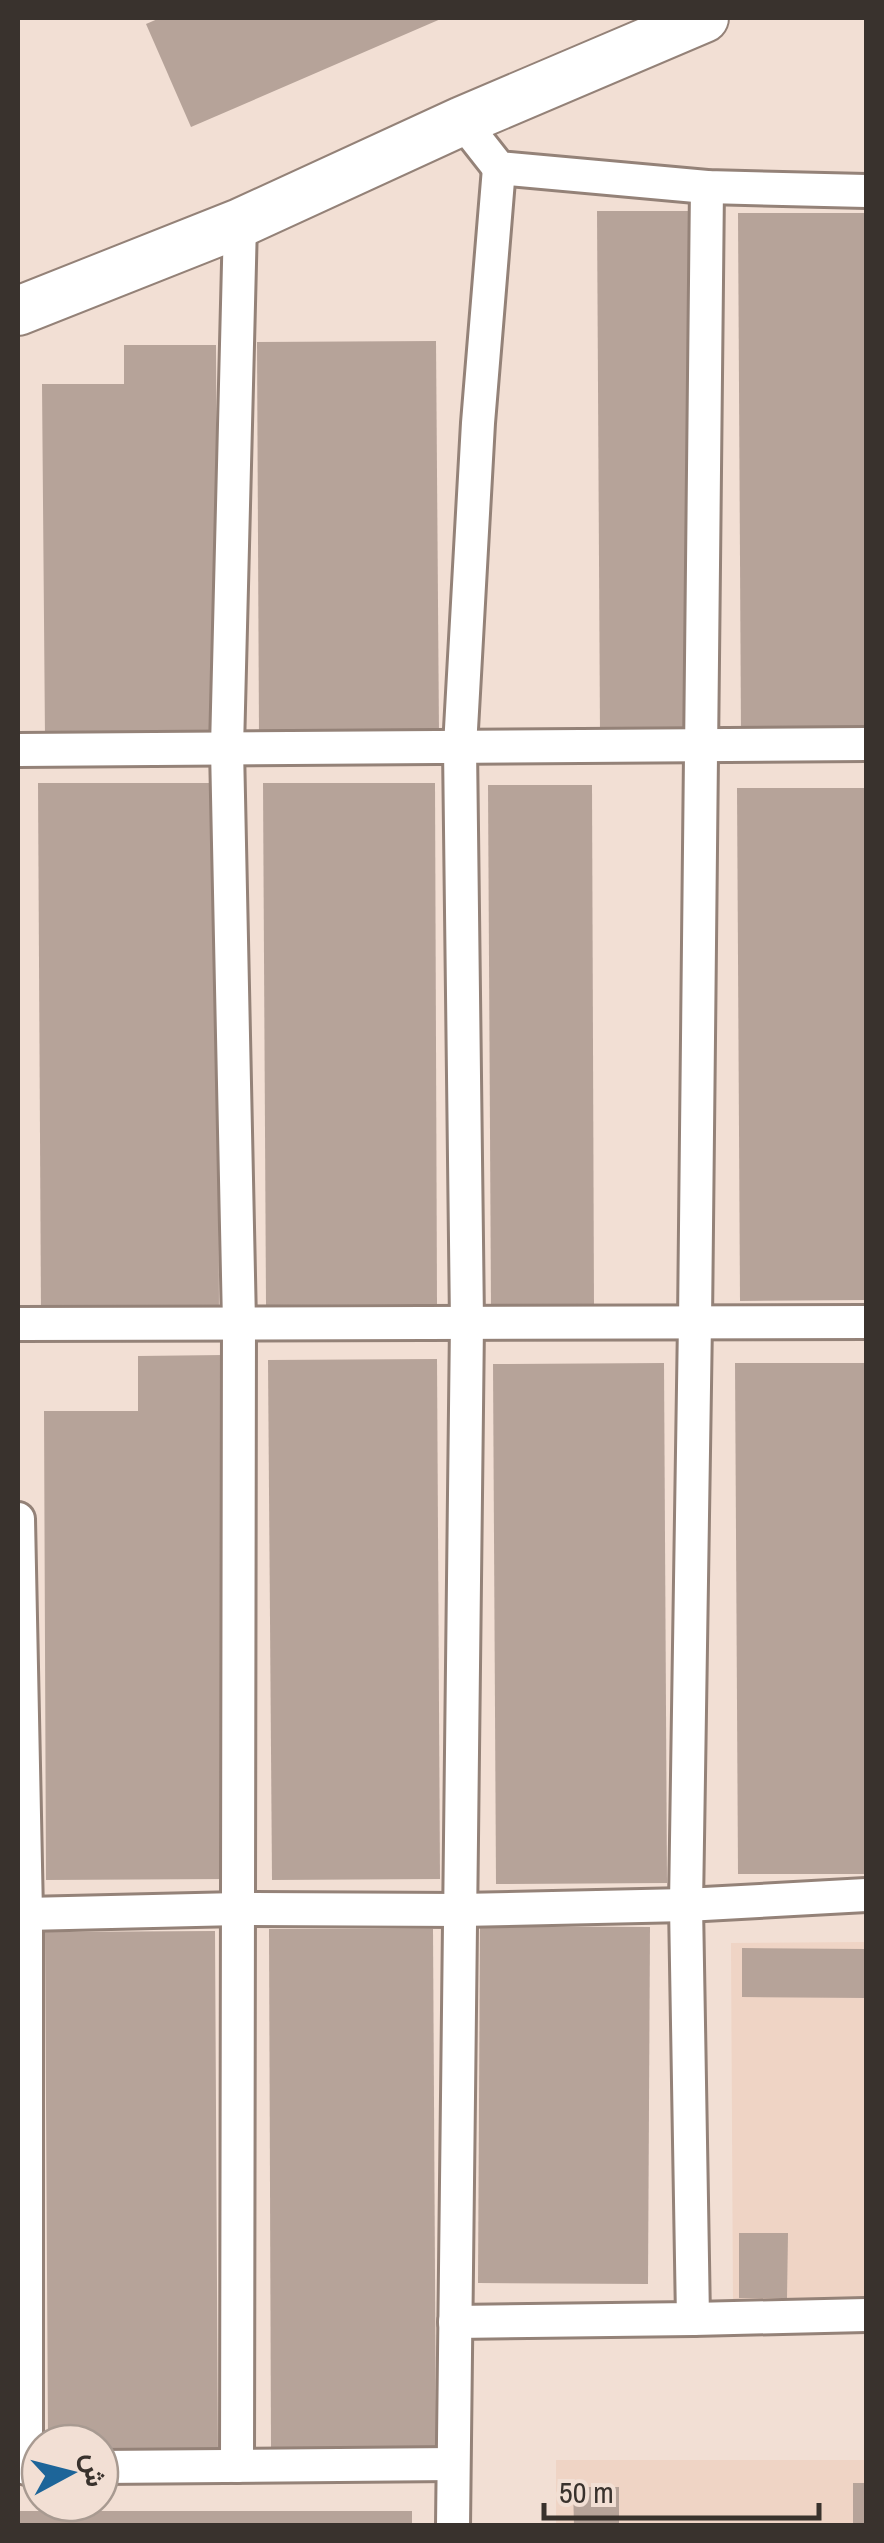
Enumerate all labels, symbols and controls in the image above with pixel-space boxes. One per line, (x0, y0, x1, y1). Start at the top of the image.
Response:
north arrow (20, 2423, 120, 2523)
text: ش (74, 2451, 116, 2489)
scale bar (544, 2458, 819, 2520)
text: 50 m (559, 2472, 614, 2512)

